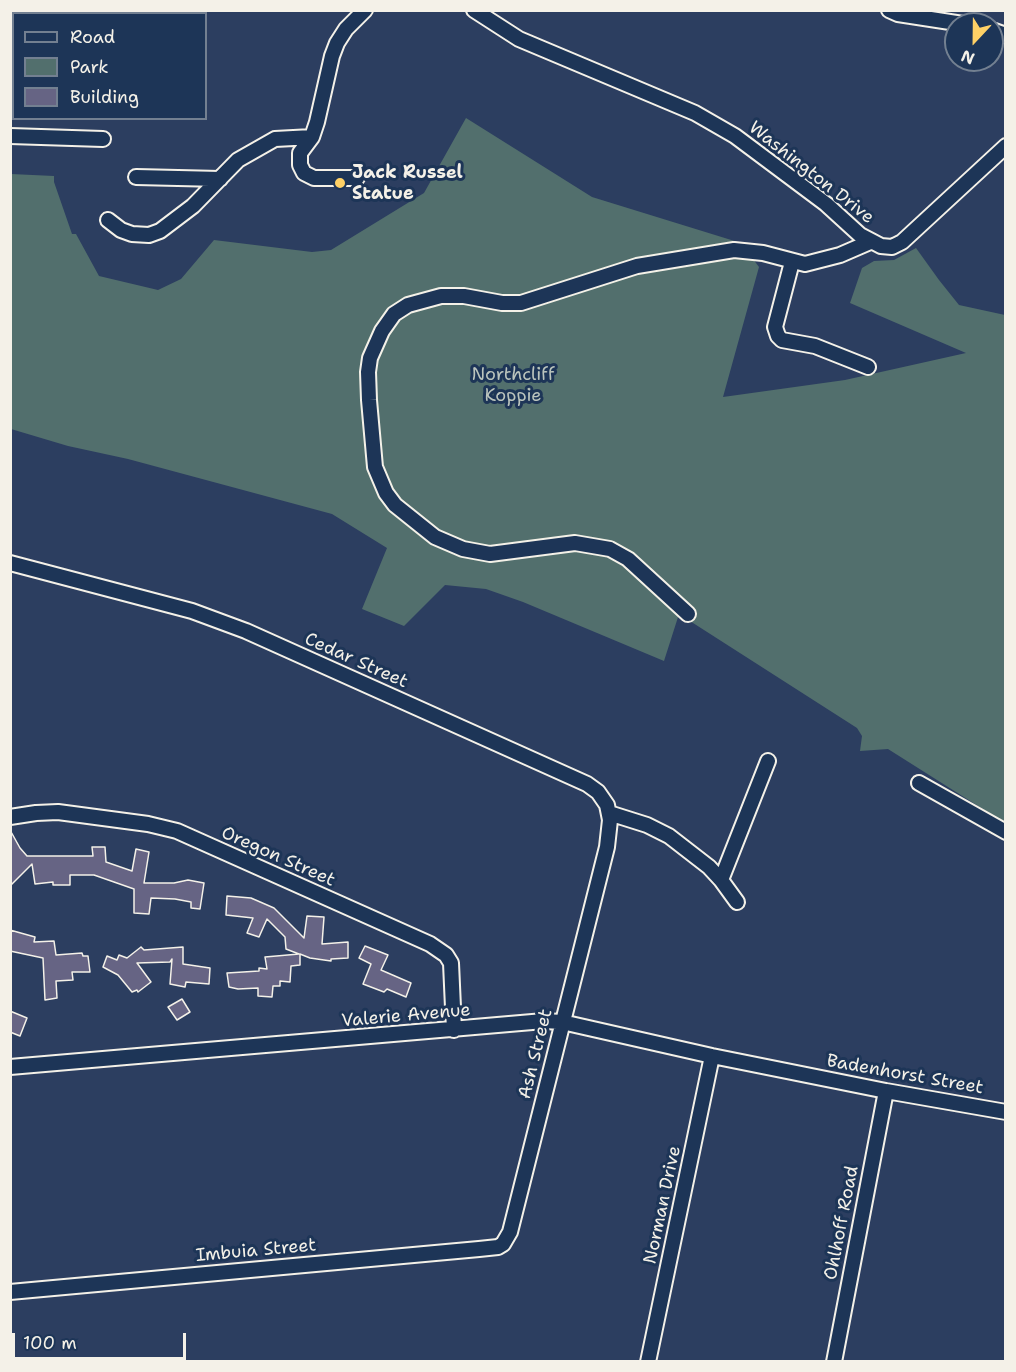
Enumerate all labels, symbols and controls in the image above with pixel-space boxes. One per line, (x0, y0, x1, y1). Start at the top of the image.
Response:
legend (12, 12, 207, 120)
north arrow (944, 12, 1004, 72)
text: Road (70, 25, 115, 49)
text: N (958, 45, 978, 69)
text: Park (70, 55, 109, 79)
text: Building (70, 85, 139, 109)
street label: Washington Drive (744, 117, 878, 229)
place label: Jack Russel Statue (352, 162, 463, 204)
marker: Jack Russel Statue (333, 176, 347, 190)
park label: Northcliff Koppie (471, 364, 555, 406)
street label: Cedar Street (301, 629, 411, 693)
street label: Oregon Street (218, 822, 338, 892)
street label: Valerie Avenue (341, 1000, 471, 1032)
street label: Ash Street (514, 1007, 558, 1101)
street label: Badenhorst Street (825, 1051, 985, 1099)
street label: Norman Drive (640, 1144, 686, 1266)
street label: Ohlhoff Road (820, 1164, 864, 1282)
street label: Imbuia Street (195, 1235, 317, 1267)
scale bar (15, 1321, 189, 1359)
text: 100 m (23, 1331, 77, 1355)

